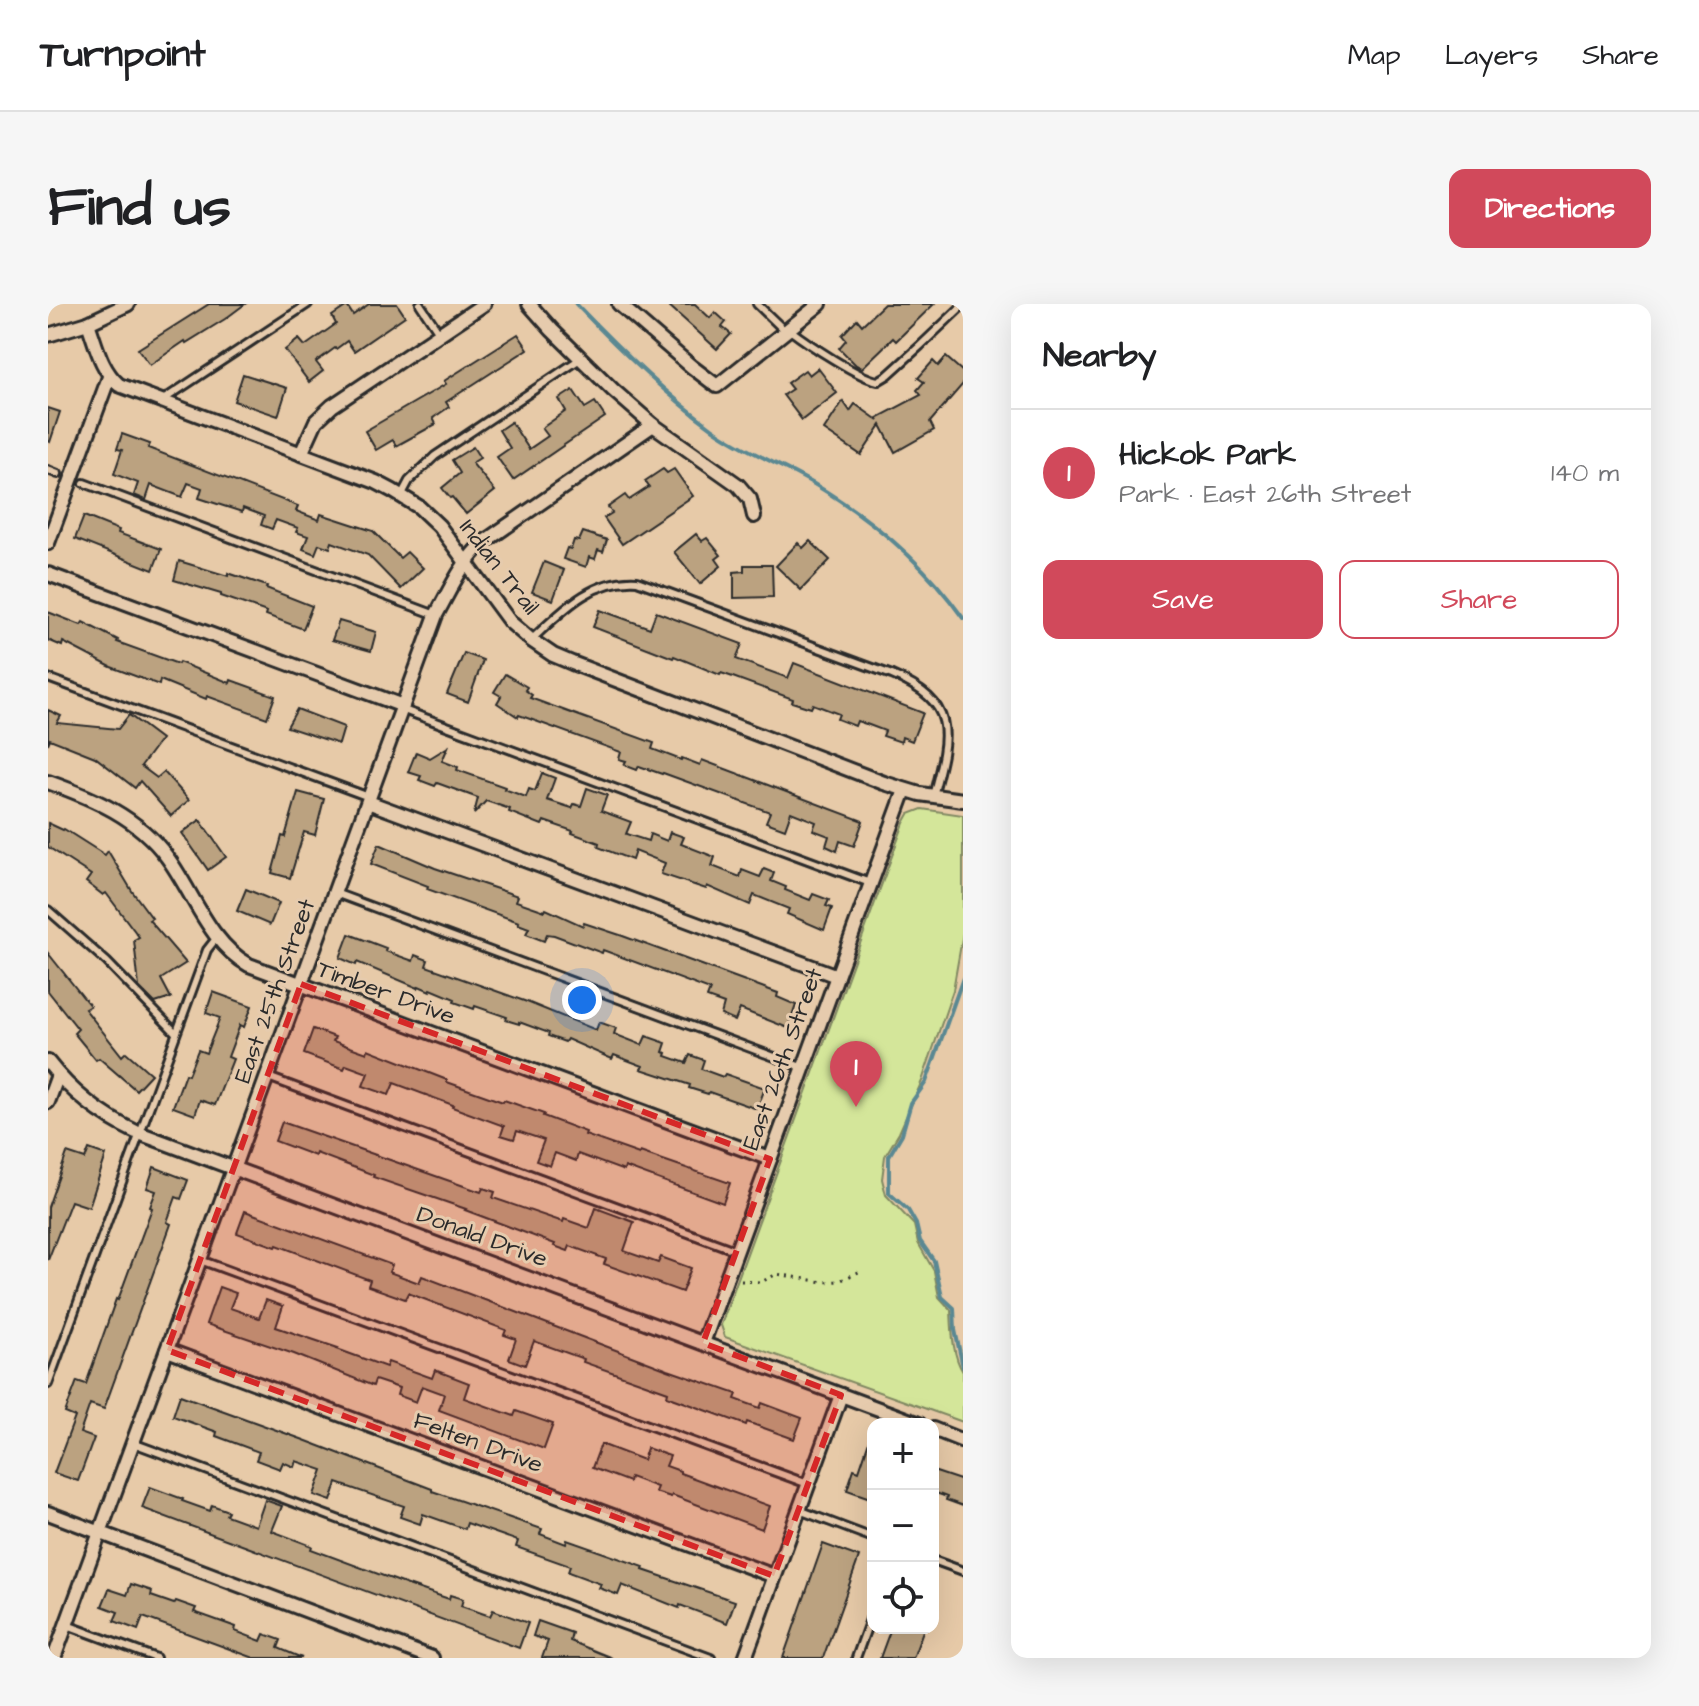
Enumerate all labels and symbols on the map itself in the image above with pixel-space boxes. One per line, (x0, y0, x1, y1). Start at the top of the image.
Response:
street label: Indian Trail (451, 512, 547, 622)
street label: East 25th Street (226, 894, 324, 1088)
street label: Timber Drive (312, 952, 460, 1034)
street label: East 26th Street (734, 963, 832, 1155)
your location (562, 980, 602, 1020)
pin: 1 (830, 1041, 882, 1107)
street label: Donald Drive (412, 1198, 552, 1276)
street label: Felten Drive (408, 1404, 548, 1482)

